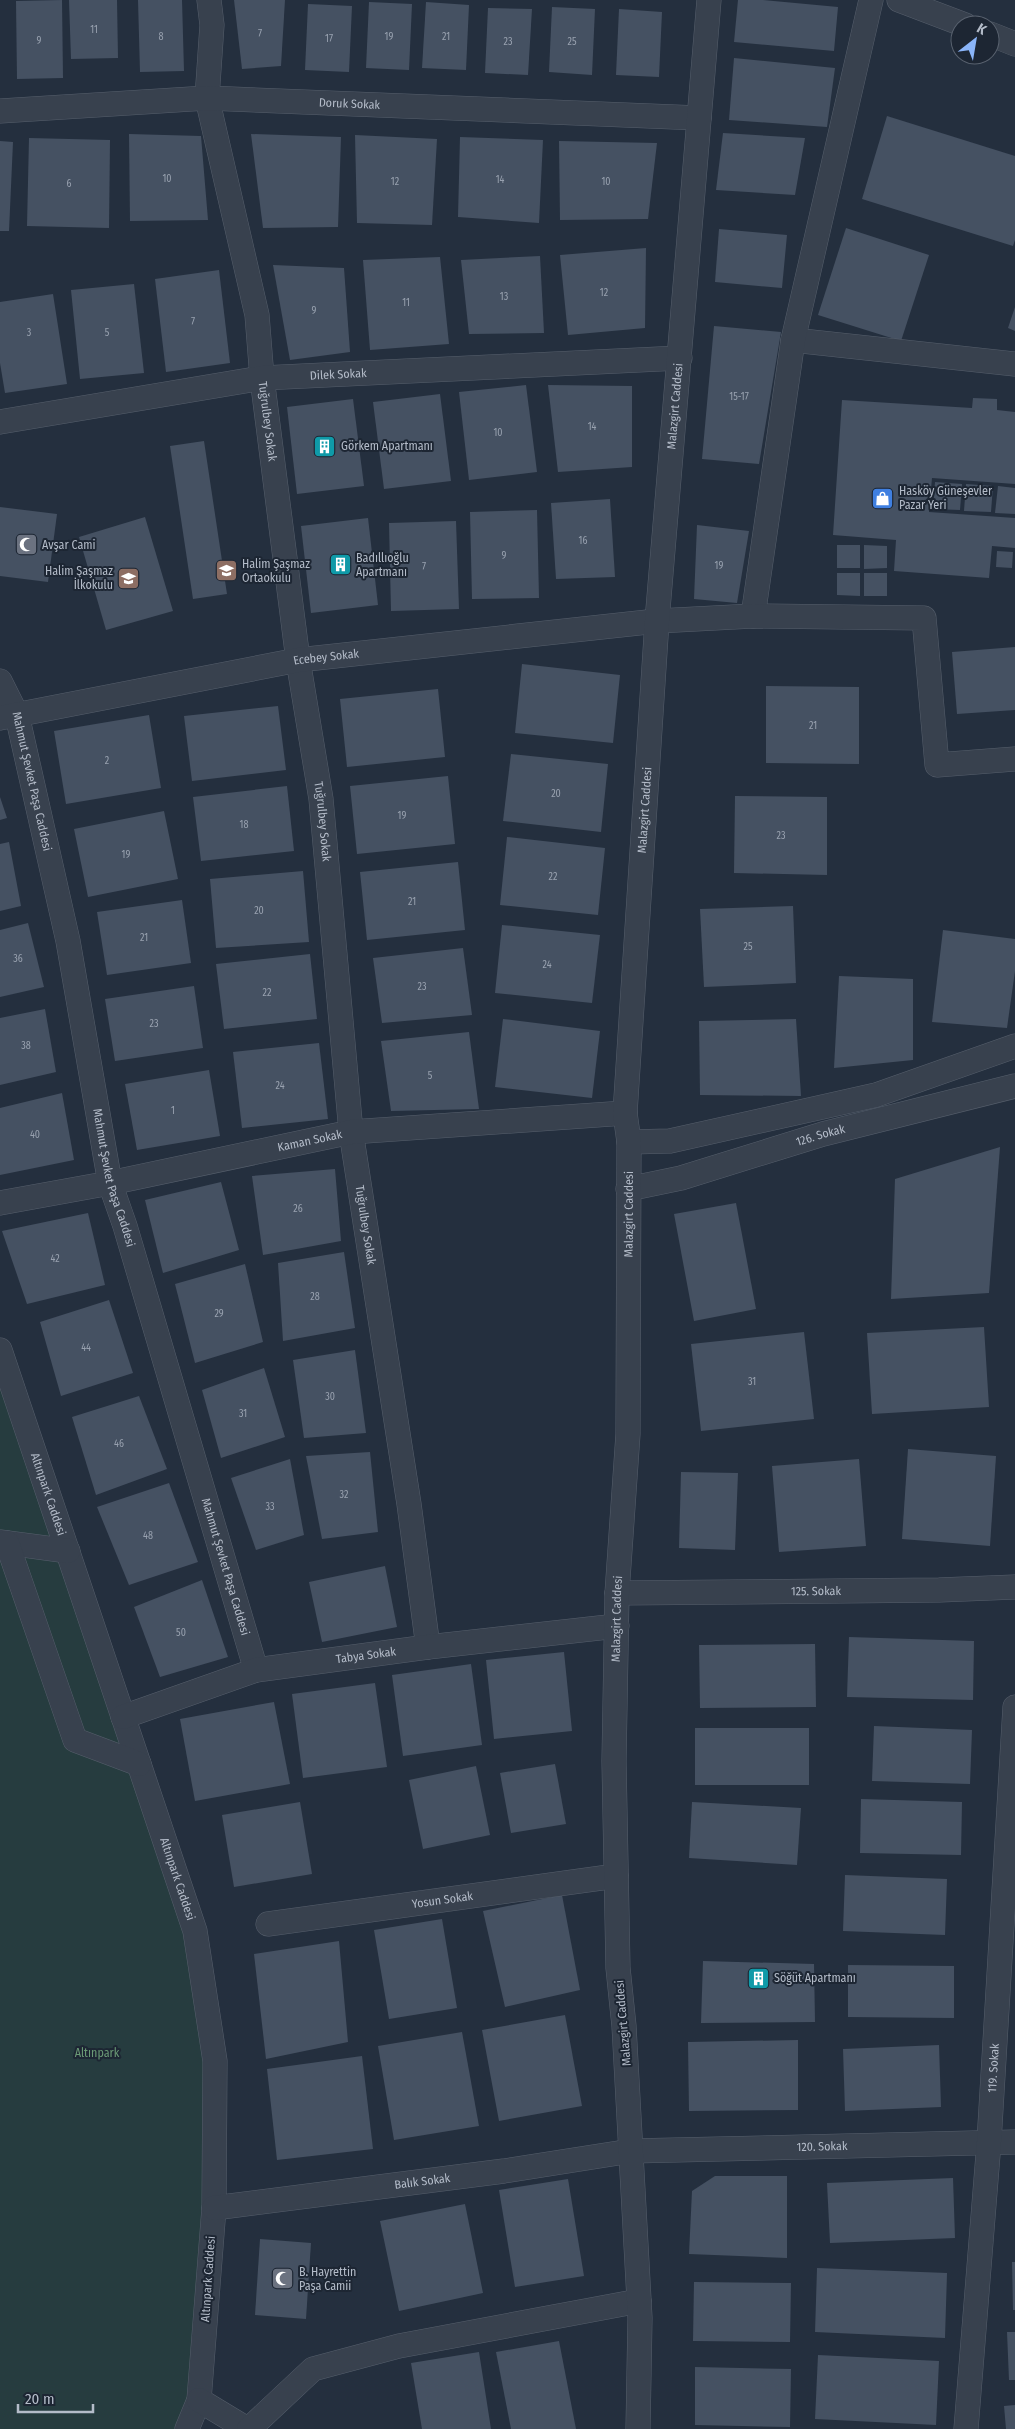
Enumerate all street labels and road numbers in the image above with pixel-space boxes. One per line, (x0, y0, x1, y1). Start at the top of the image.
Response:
street label: Doruk Sokak (319, 96, 381, 112)
street label: Malazgirt Caddesi (664, 363, 686, 450)
street label: Dilek Sokak (310, 366, 367, 383)
street label: Tuğrulbey Sokak (256, 381, 280, 463)
street label: Ecebey Sokak (292, 646, 360, 668)
street label: Mahmut Şevket Paşa Caddesi (9, 710, 54, 852)
street label: Malazgirt Caddesi (635, 767, 654, 854)
street label: Tuğrulbey Sokak (311, 781, 334, 863)
street label: Mahmut Şevket Paşa Caddesi (90, 1107, 138, 1248)
street label: 126. Sokak (794, 1122, 847, 1149)
street label: Kaman Sokak (276, 1127, 344, 1154)
street label: Malazgirt Caddesi (622, 1171, 636, 1257)
street label: Tuğrulbey Sokak (352, 1184, 379, 1266)
street label: Altınpark Caddesi (28, 1451, 69, 1537)
street label: Mahmut Şevket Paşa Caddesi (199, 1496, 252, 1637)
street label: Malazgirt Caddesi (609, 1575, 625, 1662)
street label: 125. Sokak (791, 1584, 841, 1598)
street label: Tabya Sokak (335, 1644, 397, 1666)
street label: Altınpark Caddesi (157, 1836, 198, 1922)
street label: Yosun Sokak (411, 1889, 474, 1911)
street label: Malazgirt Caddesi (612, 1979, 634, 2067)
street label: 119. Sokak (985, 2042, 1002, 2093)
street label: 120. Sokak (796, 2139, 848, 2154)
street label: Balık Sokak (394, 2171, 451, 2192)
street label: Altınpark Caddesi (198, 2235, 218, 2323)

